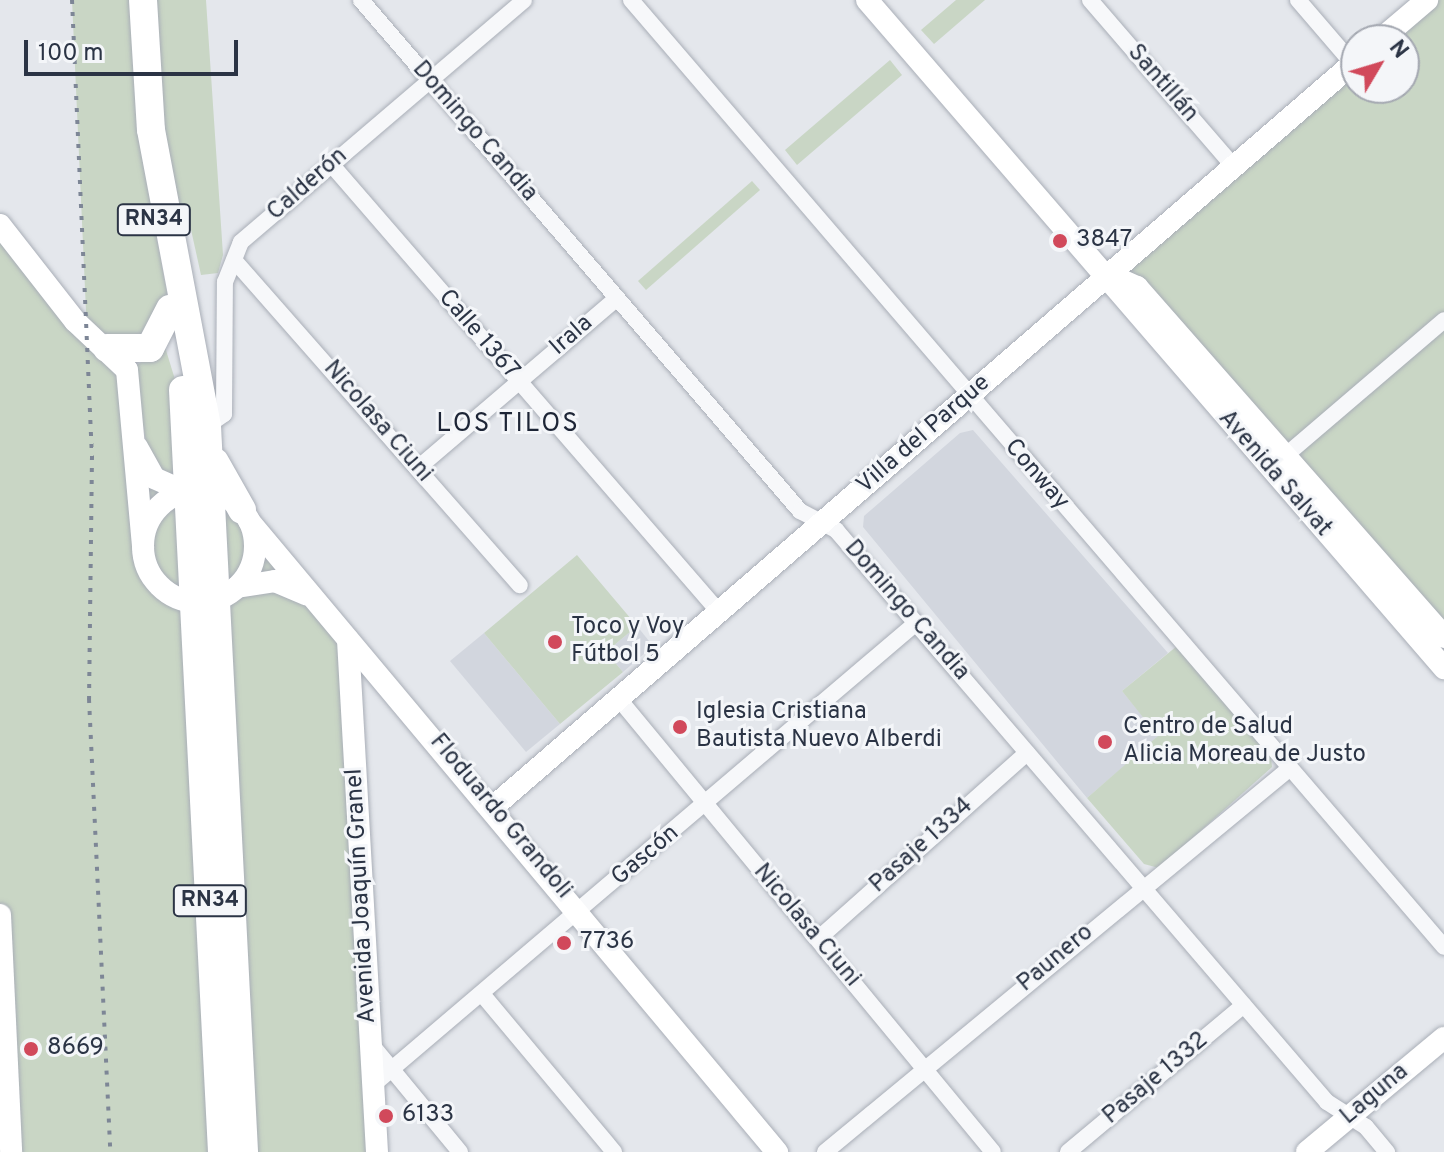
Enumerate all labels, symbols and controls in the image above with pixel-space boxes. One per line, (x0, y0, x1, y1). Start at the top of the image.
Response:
scale bar (28, 24, 242, 74)
north arrow (1340, 24, 1420, 104)
text: N (1382, 36, 1413, 65)
text: 100 m (38, 39, 104, 69)
street label: Santillán (1120, 39, 1204, 129)
street label: Domingo Candia (405, 56, 543, 208)
street label: Calderón (262, 142, 354, 228)
road number: RN34 (116, 202, 192, 238)
place label: 3847 (1076, 227, 1132, 255)
marker: 3847 (1051, 232, 1069, 250)
street label: Calle 1367 (431, 284, 525, 386)
street label: Irala (545, 310, 599, 362)
street label: Nicolasa Ciuni (316, 355, 438, 489)
street label: Villa del Parque (852, 369, 996, 501)
street label: Avenida Salvat (1211, 405, 1337, 543)
district label: LOS TILOS (436, 409, 580, 441)
street label: Conway (997, 434, 1075, 516)
street label: Domingo Candia (837, 535, 975, 687)
place label: Toco y Voy Fútbol 5 (571, 614, 686, 670)
marker: Toco y Voy Fútbol 5 (546, 633, 564, 651)
place label: Iglesia Cristiana Bautista Nuevo Alberdi (696, 699, 943, 755)
place label: Centro de Salud Alicia Moreau de Justo (1123, 714, 1366, 770)
marker: Iglesia Cristiana Bautista Nuevo Alberdi (671, 718, 689, 736)
street label: Floduardo Grandoli (423, 729, 577, 905)
marker: Centro de Salud Alicia Moreau de Justo (1094, 731, 1116, 753)
street label: Avenida Joaquín Granel (341, 768, 383, 1024)
street label: Pasaje 1334 (864, 792, 980, 900)
street label: Gascón (606, 819, 686, 893)
street label: Nicolasa Ciuni (746, 859, 866, 993)
road number: RN34 (172, 883, 248, 919)
street label: Paunero (1012, 919, 1100, 999)
place label: 7736 (580, 929, 634, 957)
marker: 7736 (555, 934, 573, 952)
street label: Pasaje 1332 (1098, 1027, 1214, 1131)
place label: 8669 (47, 1035, 104, 1063)
marker: 8669 (22, 1040, 40, 1058)
street label: Laguna (1335, 1058, 1415, 1132)
place label: 6133 (402, 1102, 454, 1130)
marker: 6133 (377, 1107, 395, 1125)

